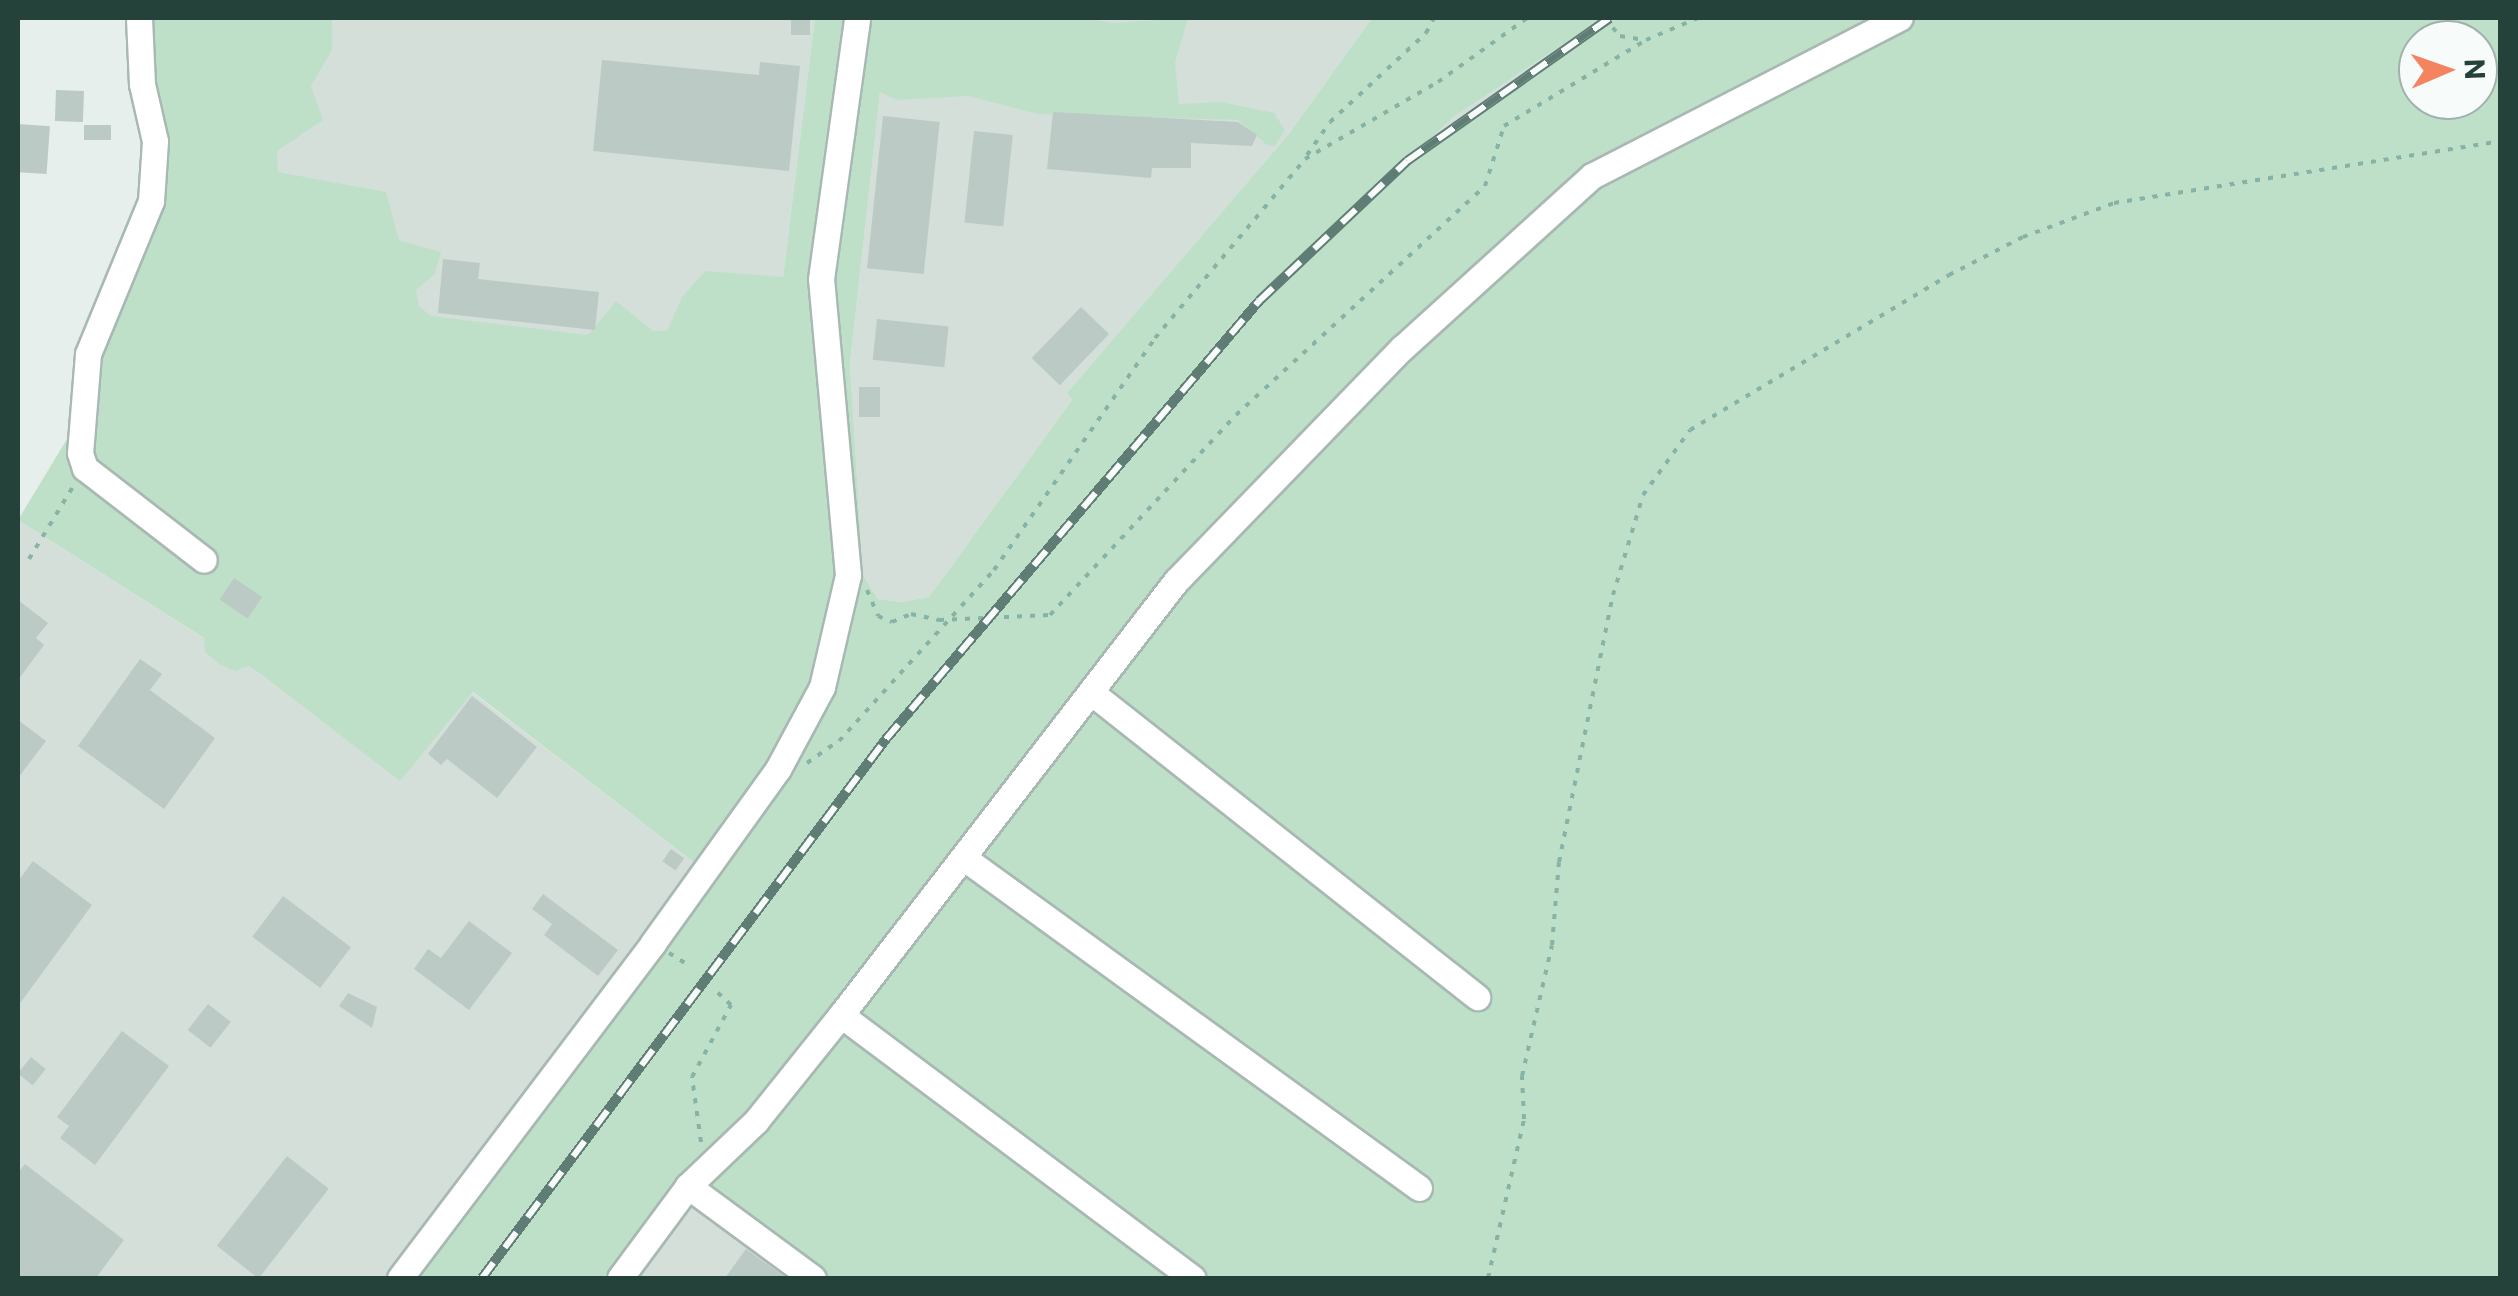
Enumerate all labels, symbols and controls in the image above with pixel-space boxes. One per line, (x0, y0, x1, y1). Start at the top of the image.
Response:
north arrow (2398, 20, 2498, 120)
text: N (2459, 58, 2493, 80)

